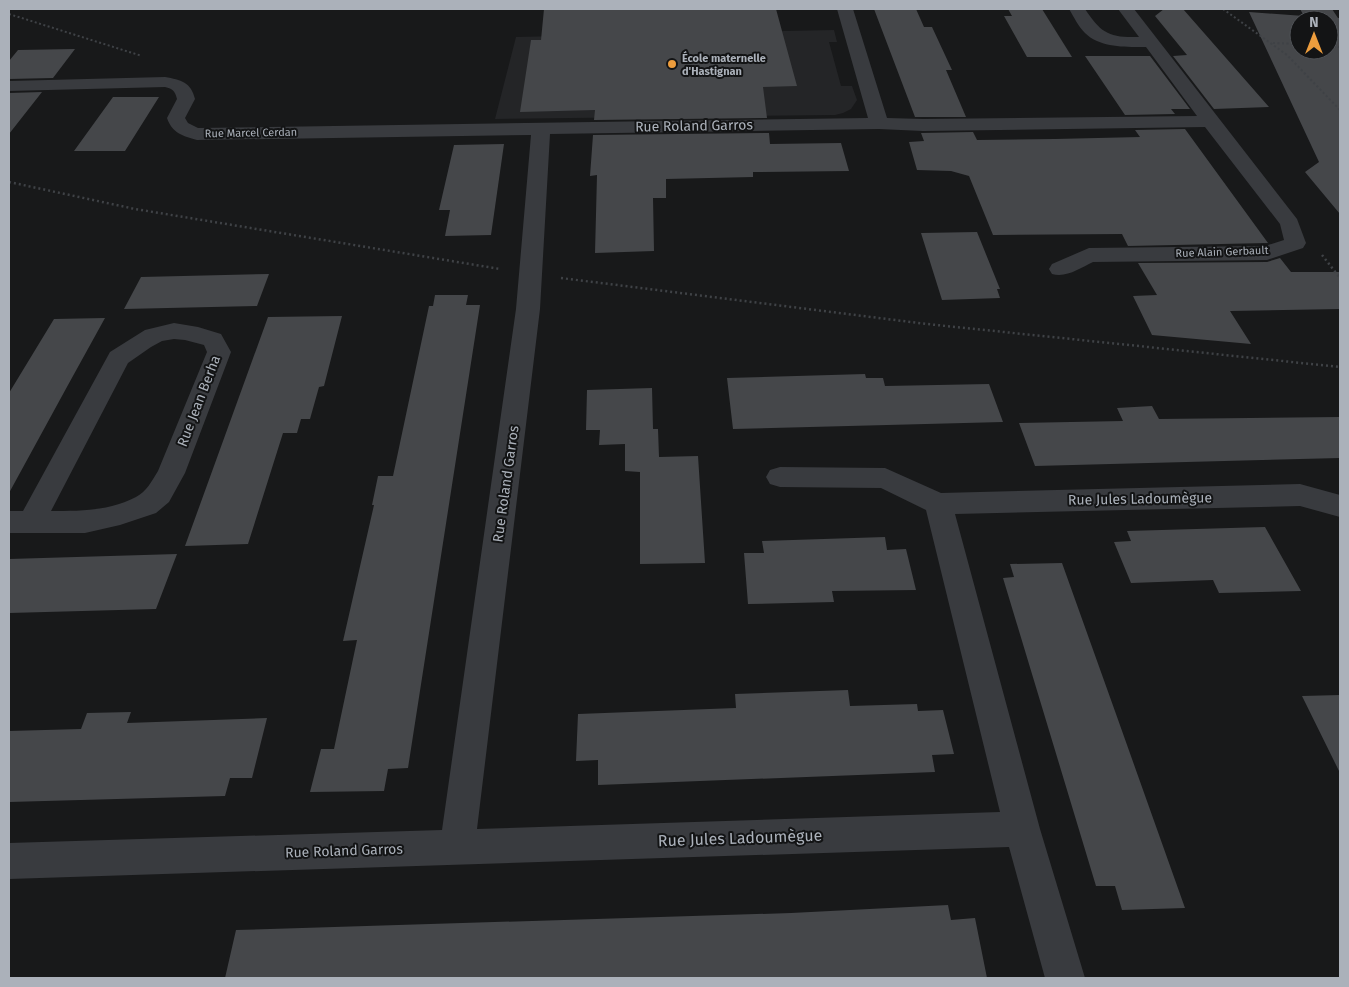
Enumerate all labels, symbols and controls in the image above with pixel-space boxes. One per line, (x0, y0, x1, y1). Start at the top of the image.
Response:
north arrow (1289, 10, 1339, 60)
text: N (1309, 14, 1319, 31)
place label: École maternelle d'Hastignan (682, 51, 766, 78)
marker: École maternelle d'Hastignan (666, 58, 678, 70)
street label: Rue Roland Garros (635, 116, 754, 136)
street label: Rue Marcel Cerdan (205, 126, 297, 140)
street label: Rue Alain Gerbault (1175, 244, 1269, 260)
street label: Rue Jean Berha (174, 353, 224, 449)
street label: Rue Roland Garros (489, 424, 523, 544)
street label: Rue Jules Ladoumègue (1068, 489, 1212, 509)
street label: Rue Jules Ladoumègue (657, 826, 823, 850)
street label: Rue Roland Garros (285, 840, 404, 862)

